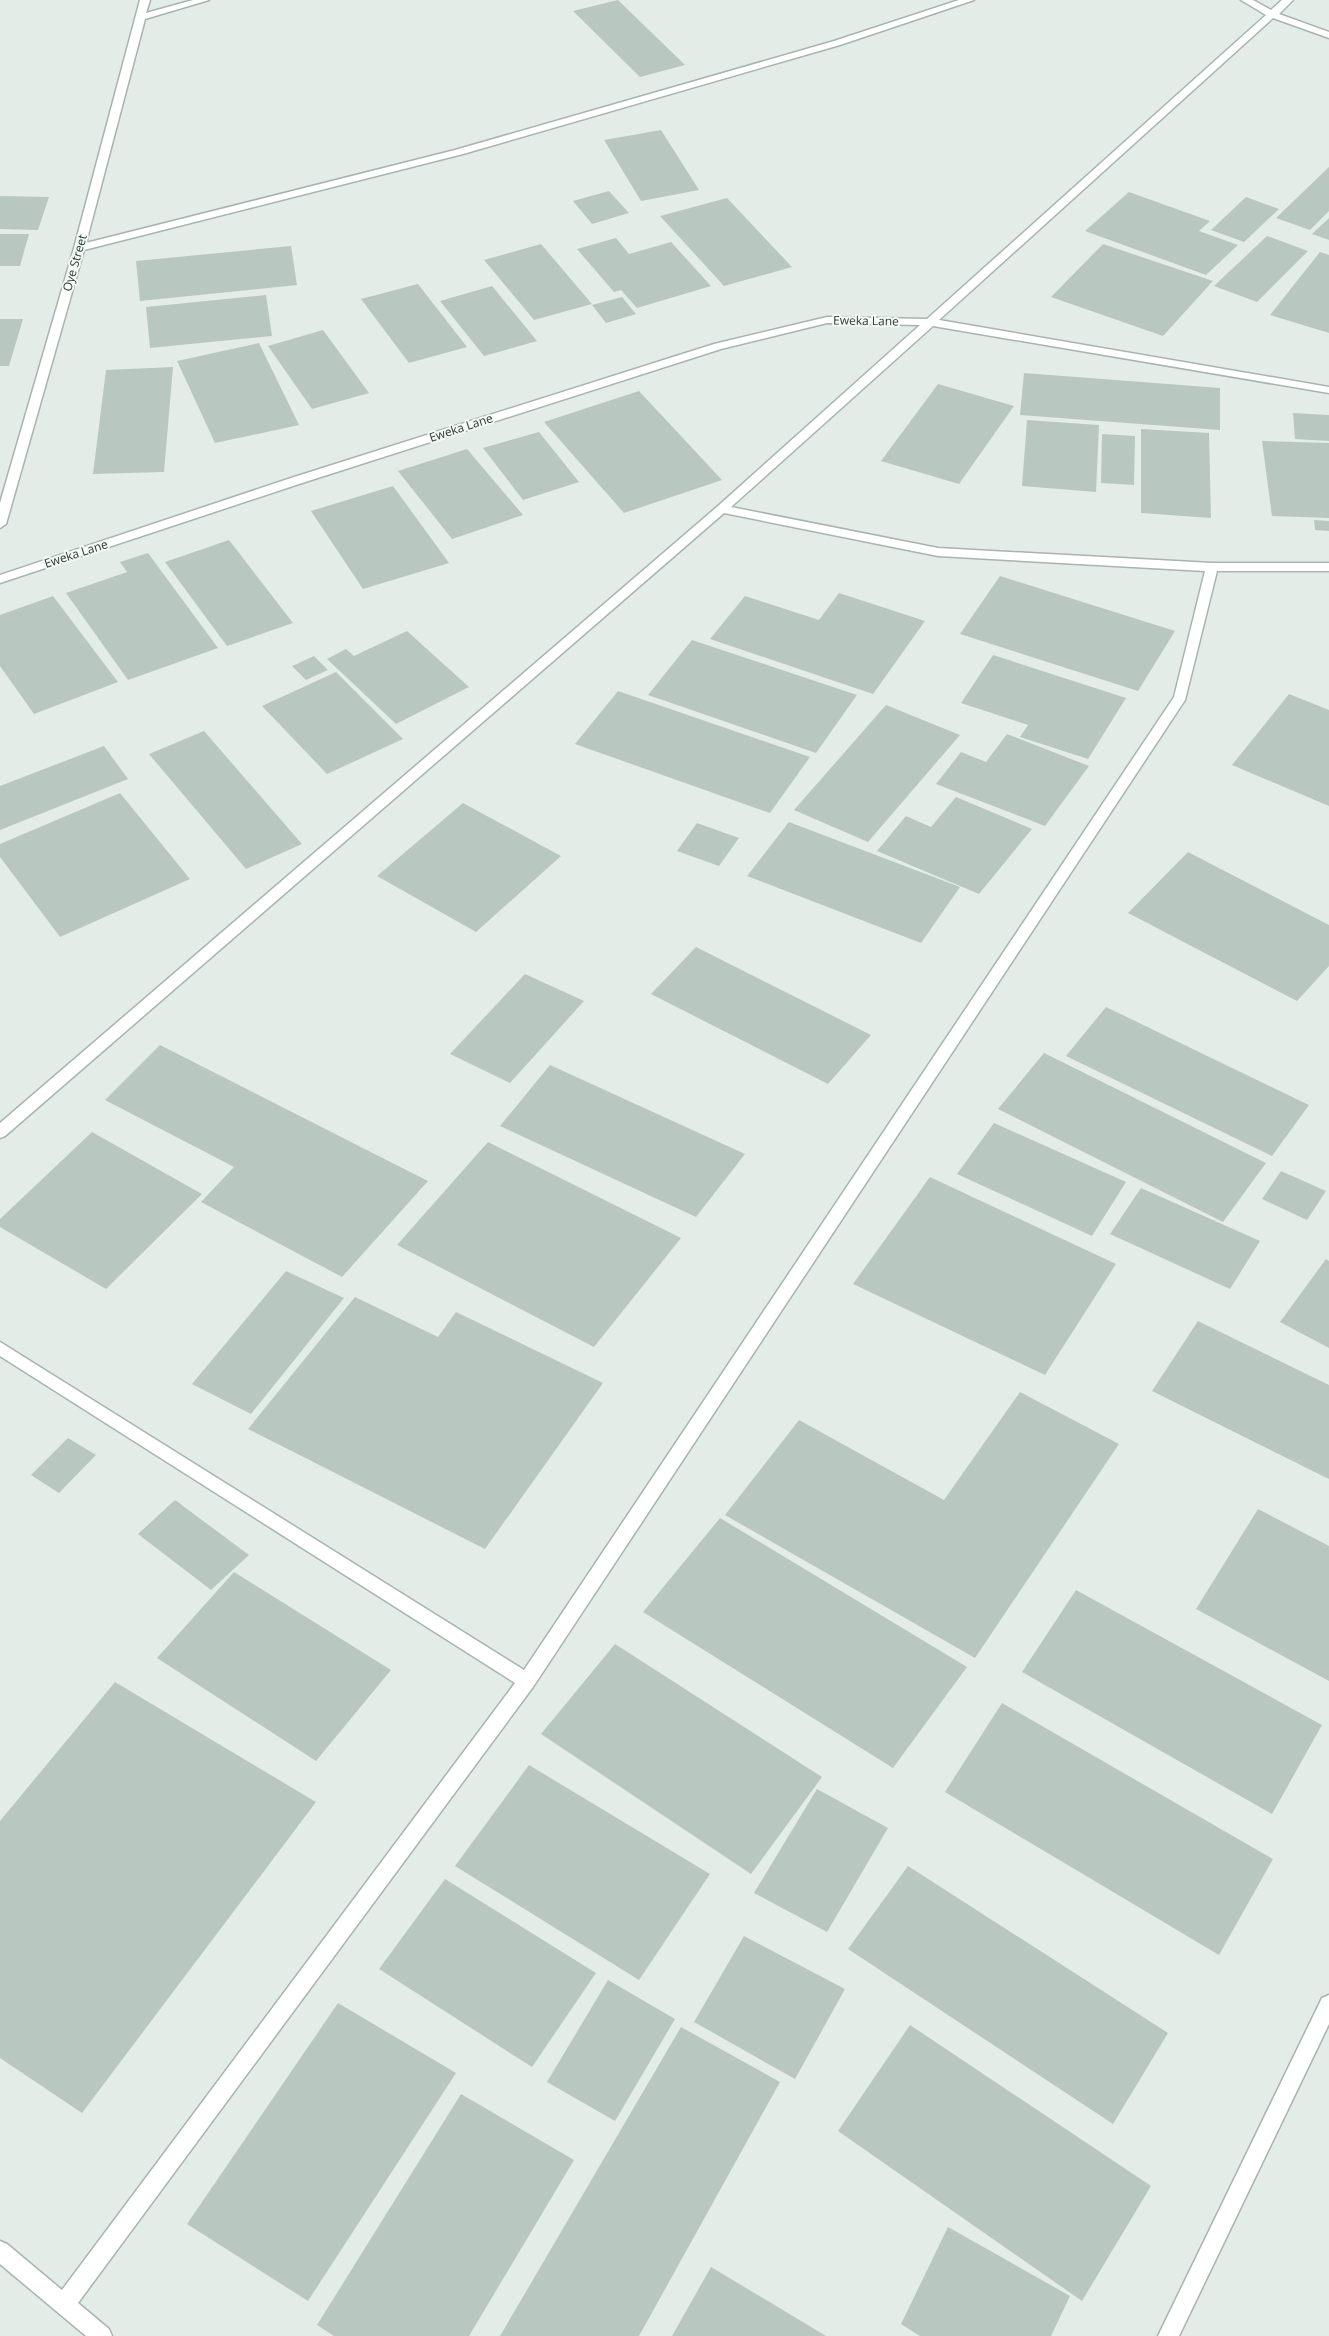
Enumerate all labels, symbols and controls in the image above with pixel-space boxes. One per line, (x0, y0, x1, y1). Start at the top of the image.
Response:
street label: Oye Street (58, 232, 91, 293)
street label: Eweka Lane (833, 311, 899, 330)
street label: Eweka Lane (427, 409, 495, 446)
street label: Eweka Lane (42, 535, 110, 572)

